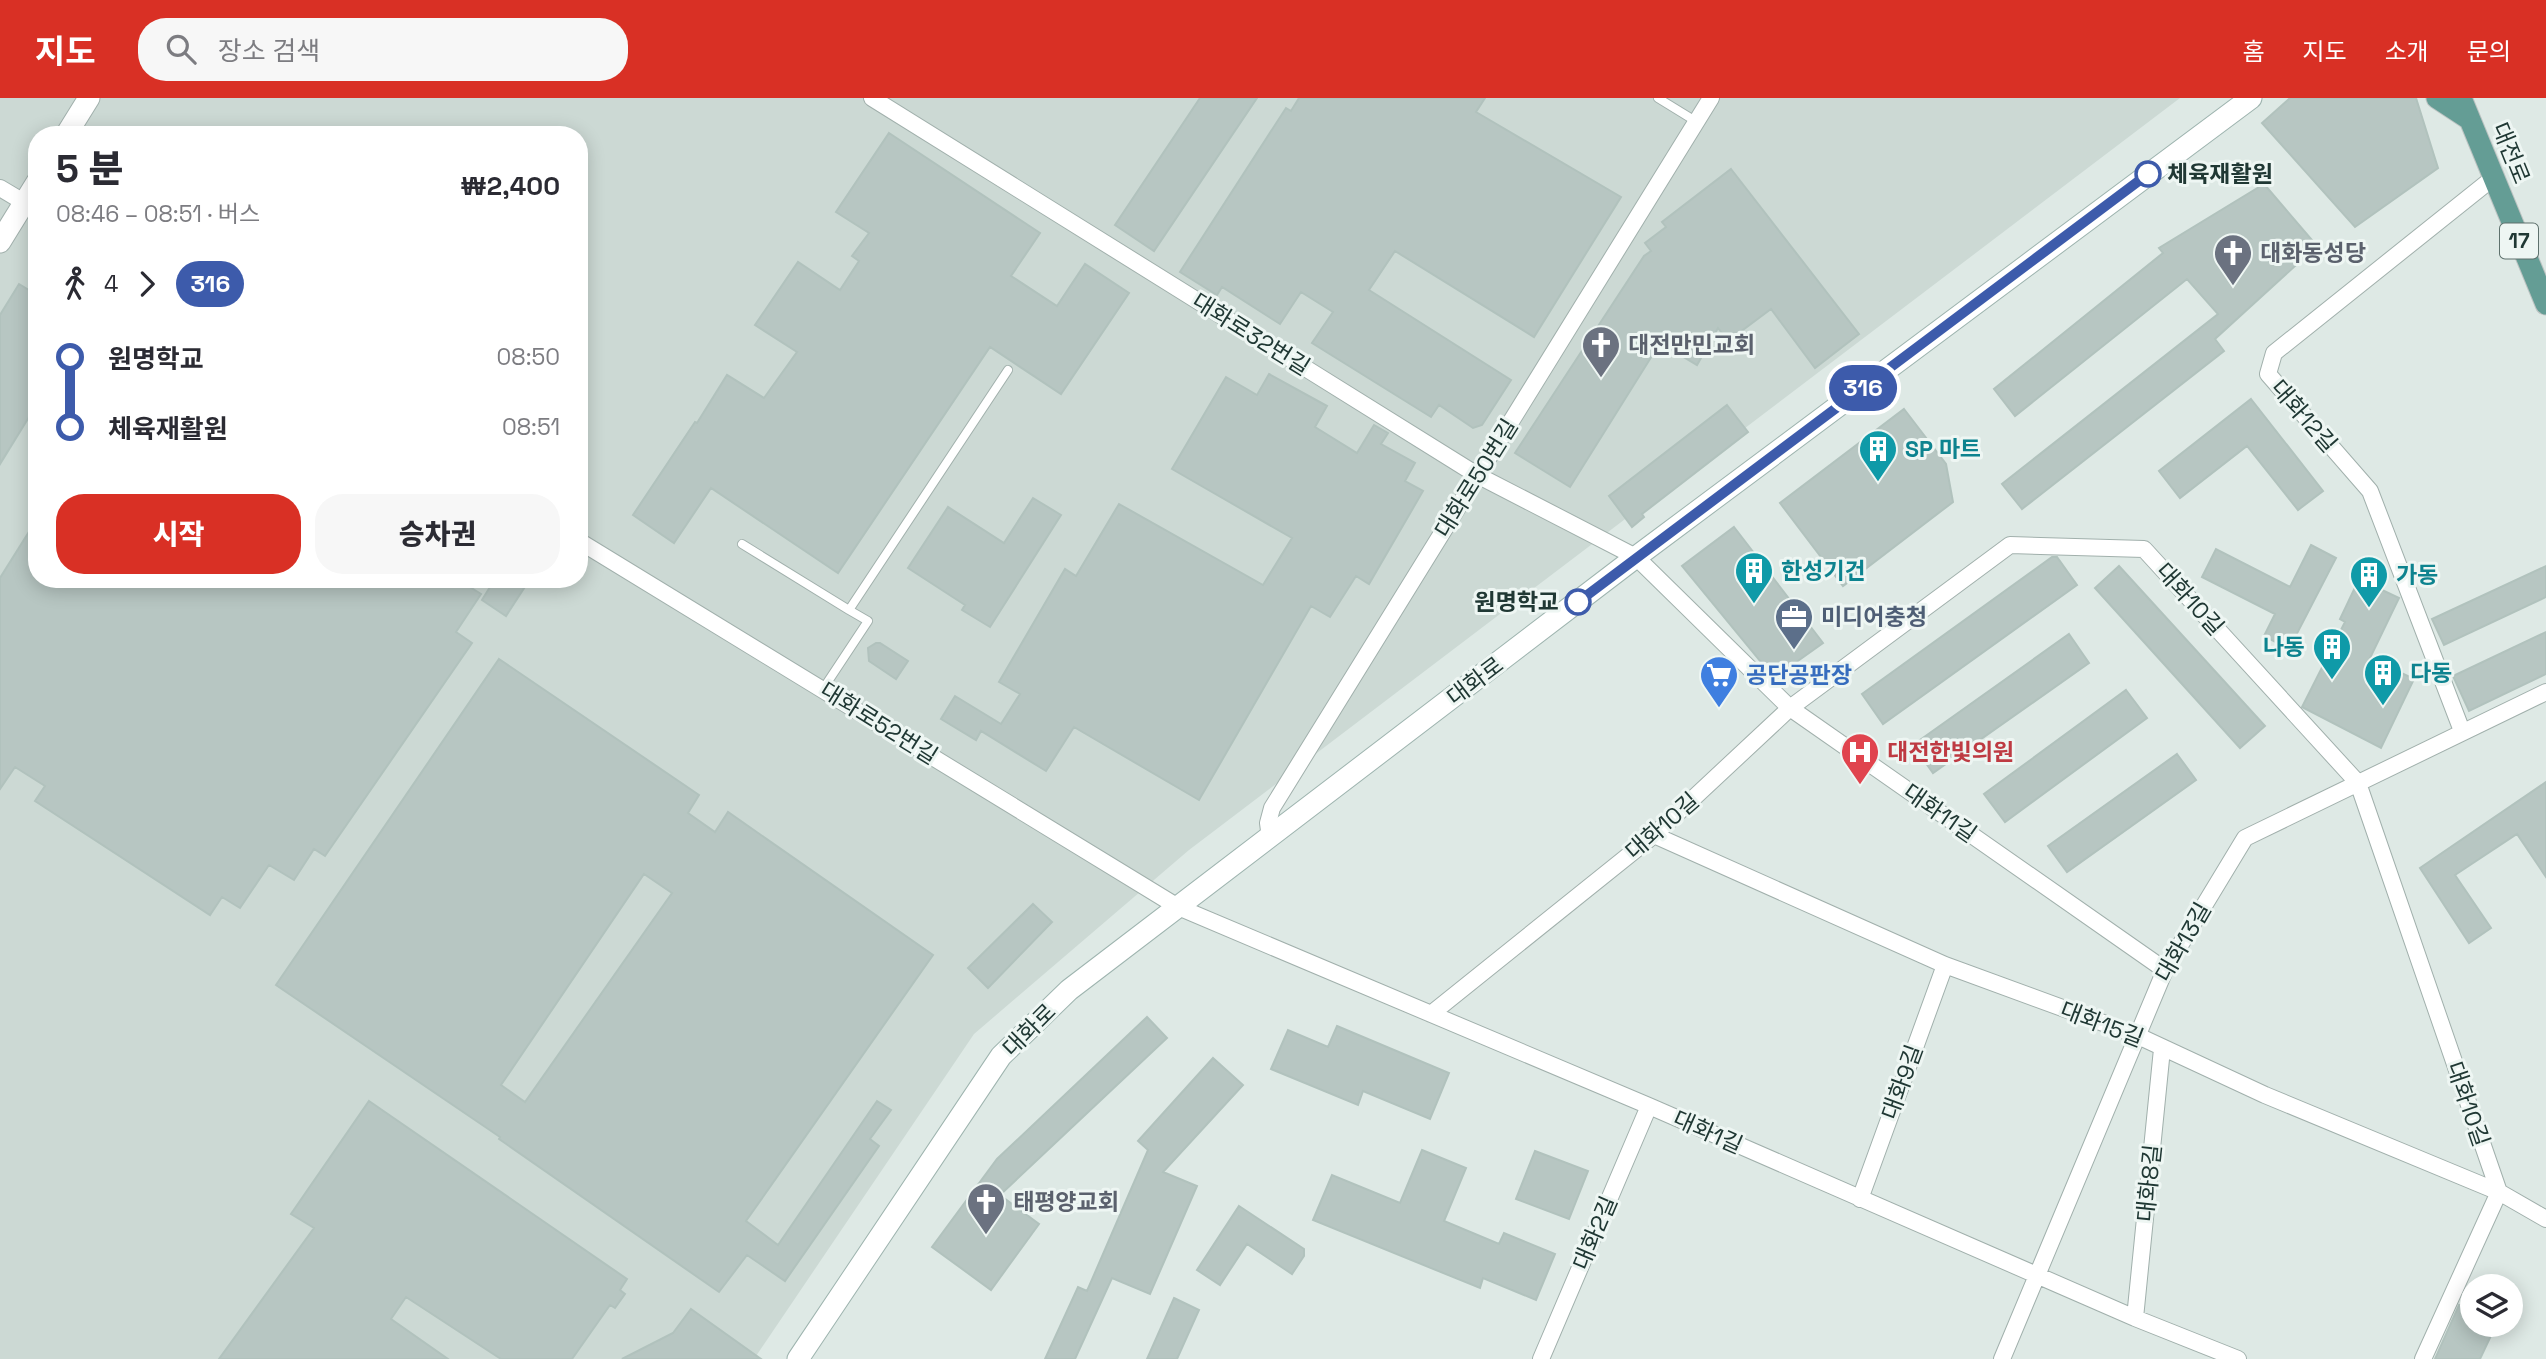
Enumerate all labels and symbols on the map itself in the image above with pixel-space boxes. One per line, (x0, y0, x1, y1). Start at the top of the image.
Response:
street label: 대전로 (2485, 118, 2537, 188)
place label: 체육재활원 (2167, 159, 2273, 189)
marker: 체육재활원 (2135, 161, 2161, 187)
road number: 17 (2500, 223, 2538, 258)
church icon: 대화동성당 (2212, 232, 2254, 287)
place label: 대화동성당 (2260, 238, 2366, 268)
street label: 대화로32번길 (1186, 286, 1316, 382)
church icon: 대전만민교회 (1580, 324, 1622, 379)
place label: 대전만민교회 (1628, 330, 1755, 360)
line badge: 316 (1823, 365, 1903, 411)
street label: 대화12길 (2264, 373, 2344, 459)
street label: 대화로50번길 (1428, 413, 1524, 543)
building icon: SP 마트 (1857, 428, 1899, 483)
place label: SP 마트 (1905, 434, 1981, 464)
building icon: 한성기건 (1733, 550, 1775, 605)
building icon: 가동 (2348, 554, 2390, 609)
place label: 한성기건 (1781, 556, 1866, 586)
street label: 대화10길 (2149, 556, 2231, 642)
place label: 가동 (2396, 560, 2438, 590)
place label: 원명학교 (1474, 587, 1559, 617)
marker: 원명학교 (1565, 589, 1591, 615)
office icon: 미디어충청 (1773, 596, 1815, 651)
place label: 미디어충청 (1821, 602, 1927, 632)
building icon: 나동 (2311, 626, 2353, 681)
place label: 나동 (2263, 632, 2305, 662)
street label: 대화로 (1441, 650, 1509, 712)
building icon: 다동 (2362, 652, 2404, 707)
supermarket icon: 공단공판장 (1698, 654, 1740, 709)
place label: 다동 (2410, 658, 2452, 688)
place label: 공단공판장 (1746, 660, 1852, 690)
street label: 대화로52번길 (815, 675, 943, 771)
hospital icon: 대전한빛의원 (1839, 731, 1881, 786)
place label: 대전한빛의원 (1887, 737, 2014, 767)
street label: 대화11길 (1898, 777, 1982, 849)
street label: 대화10길 (1619, 786, 1705, 866)
street label: 대화13길 (2148, 897, 2218, 987)
street label: 대화15길 (2056, 994, 2148, 1054)
street label: 대화로 (996, 997, 1062, 1063)
street label: 대화9길 (1875, 1040, 1929, 1124)
street label: 대화10길 (2440, 1058, 2496, 1150)
street label: 대화1길 (1669, 1103, 1747, 1161)
street label: 대화8길 (2130, 1143, 2168, 1223)
church icon: 태평양교회 (965, 1181, 1007, 1236)
place label: 태평양교회 (1013, 1187, 1119, 1217)
street label: 대화2길 (1566, 1192, 1624, 1274)

